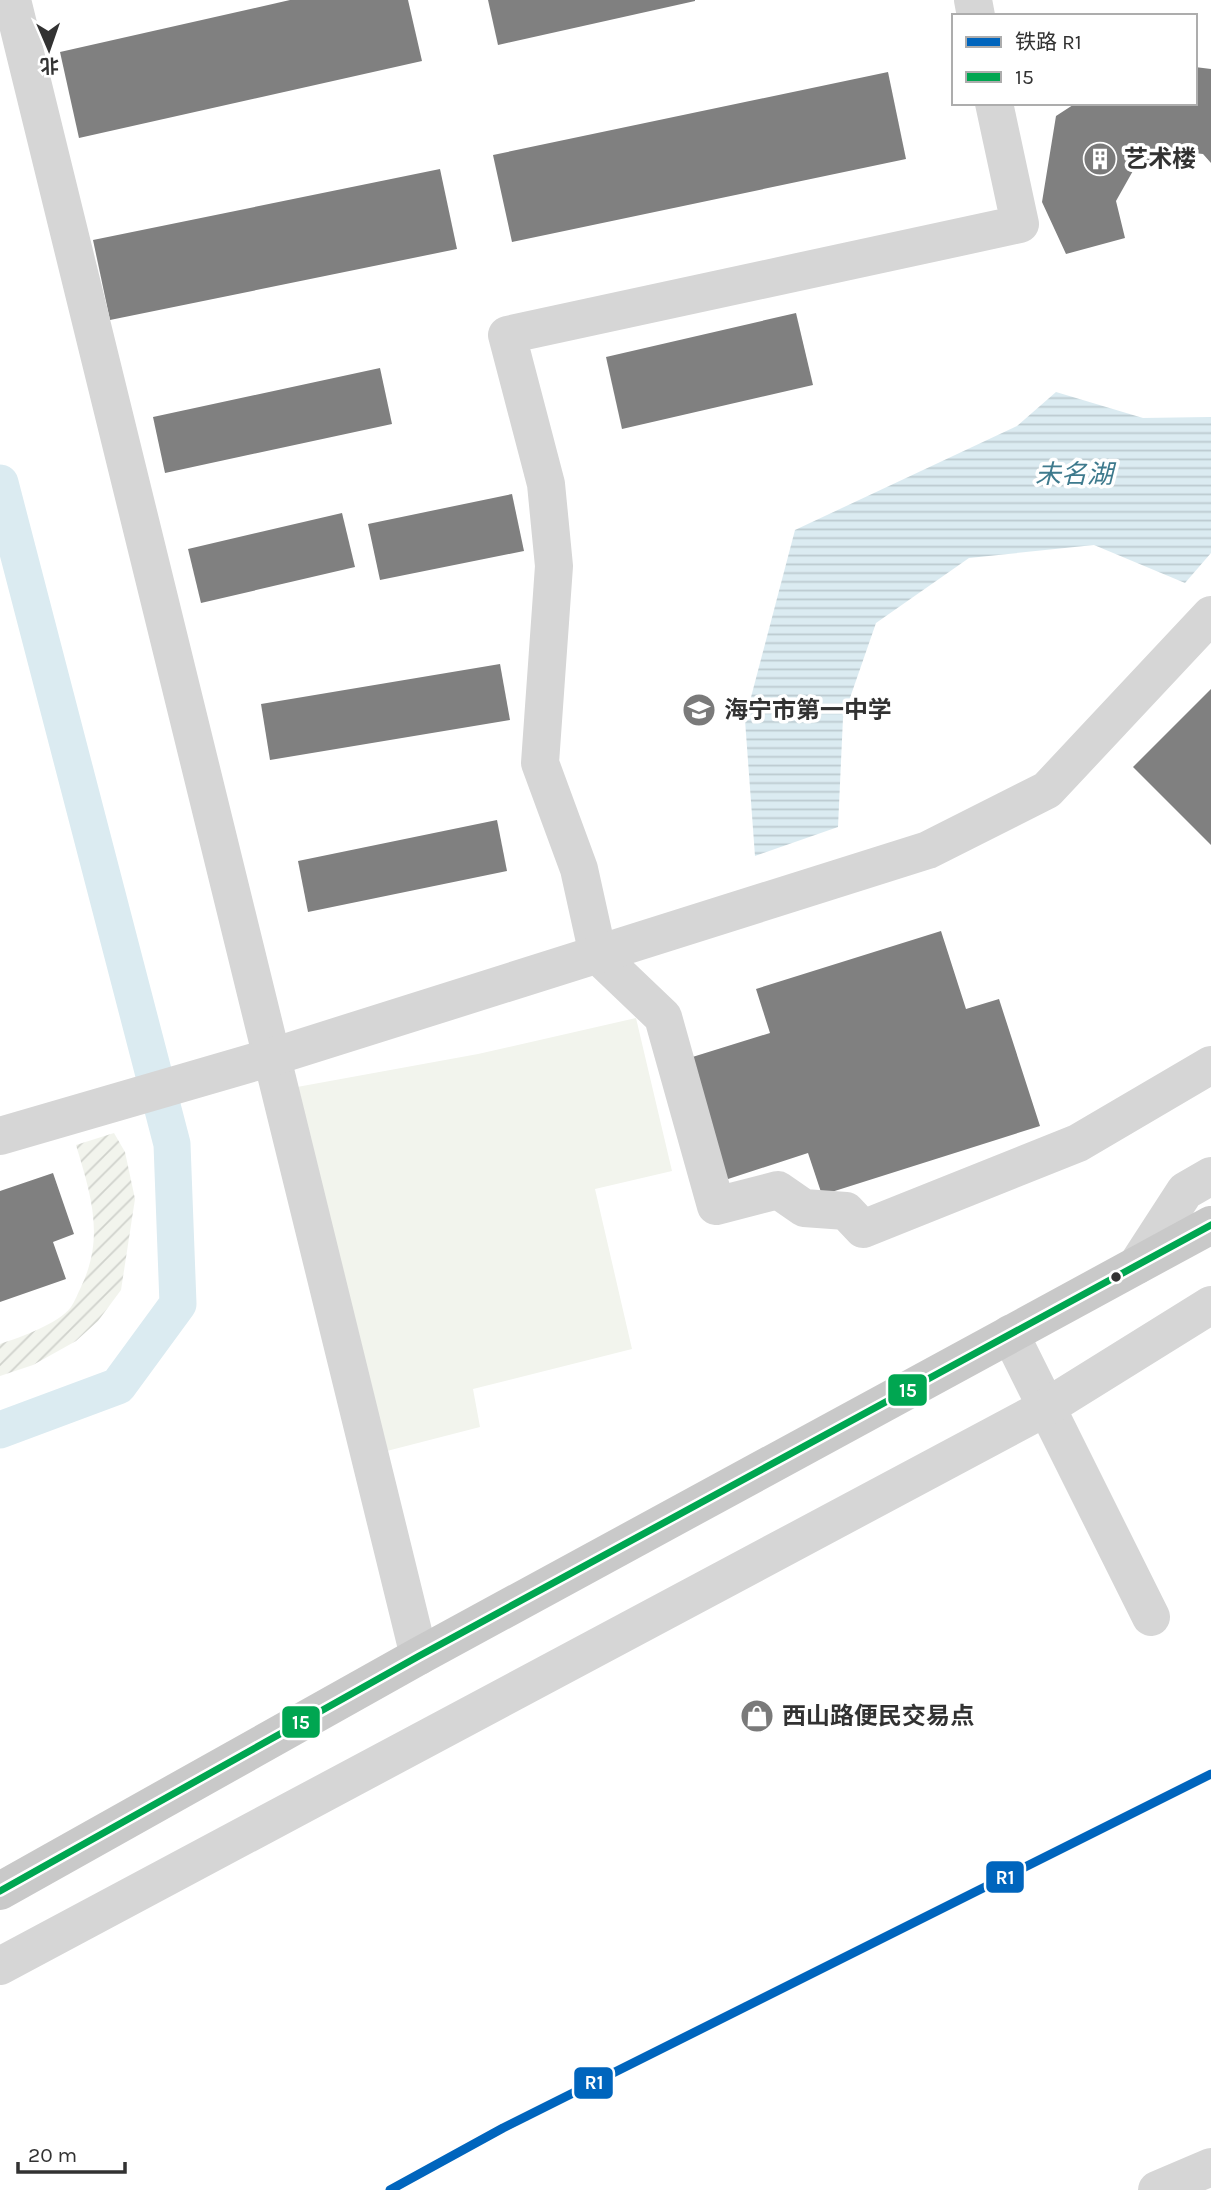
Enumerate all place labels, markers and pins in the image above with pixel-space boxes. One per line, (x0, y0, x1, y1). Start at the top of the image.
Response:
building icon: 艺术楼 (1081, 140, 1119, 178)
place label: 艺术楼 (1124, 145, 1196, 173)
school or university icon: 海宁市第一中学 (680, 691, 718, 729)
place label: 海宁市第一中学 (724, 696, 892, 724)
unlabelled marker (1109, 1270, 1123, 1284)
shop icon: 西山路便民交易点 (738, 1697, 776, 1735)
place label: 西山路便民交易点 (782, 1702, 974, 1730)

